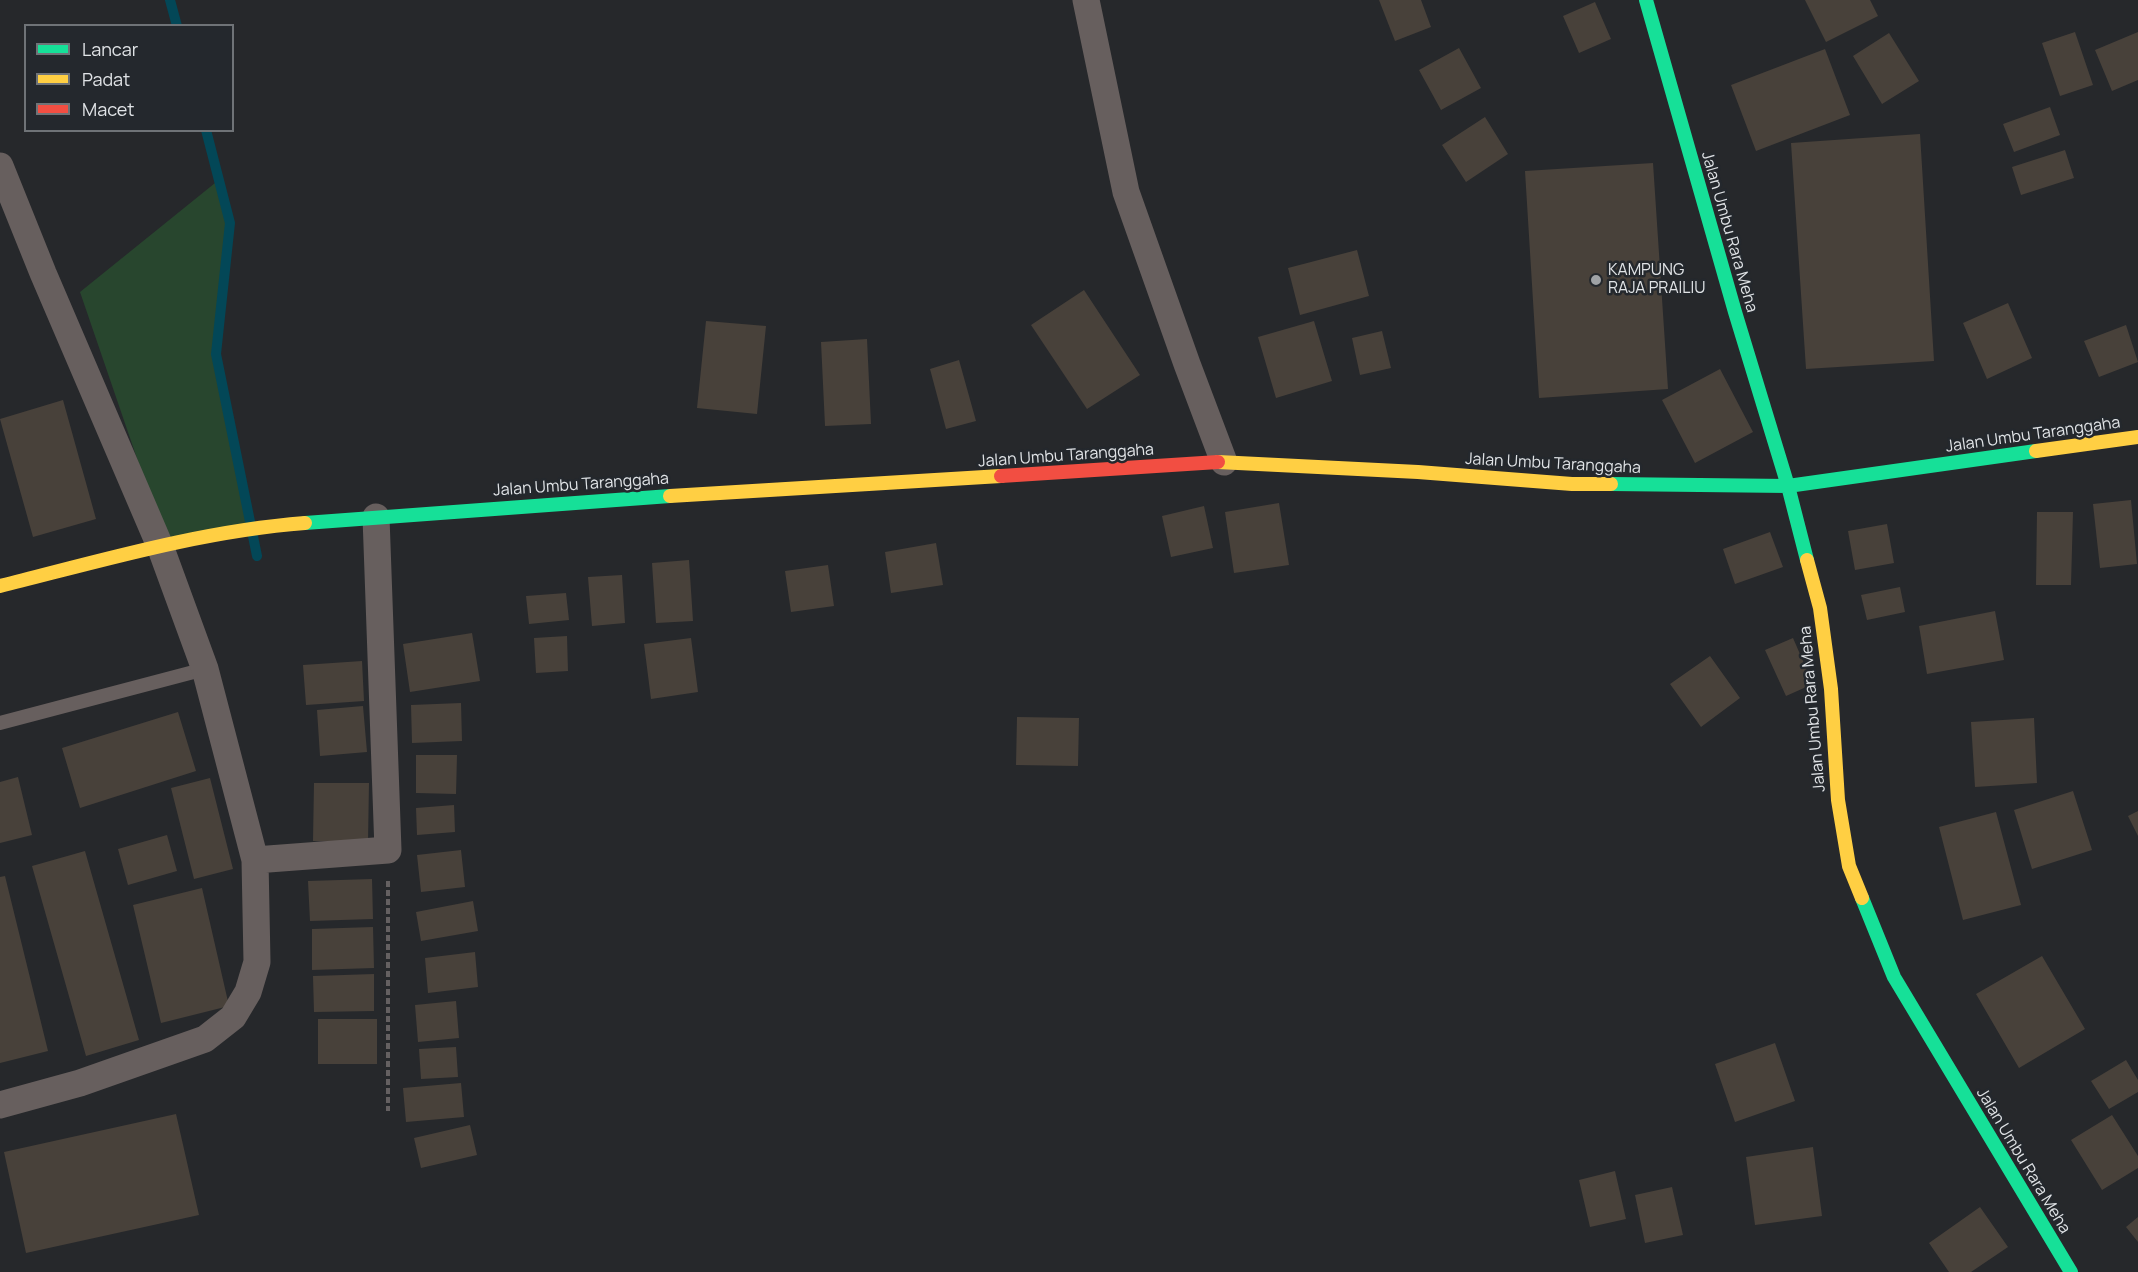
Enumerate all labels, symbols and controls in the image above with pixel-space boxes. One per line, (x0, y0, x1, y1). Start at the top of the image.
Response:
legend (24, 24, 234, 132)
text: Lancar (82, 37, 138, 61)
text: Padat (82, 67, 130, 91)
text: Macet (82, 97, 135, 121)
street label: Jalan Umbu Rara Meha (1697, 149, 1761, 315)
place label: KAMPUNG RAJA PRAILIU (1608, 261, 1705, 299)
marker: KAMPUNG RAJA PRAILIU (1589, 273, 1603, 287)
street label: Jalan Umbu Taranggaha (1945, 413, 2121, 457)
street label: Jalan Umbu Taranggaha (978, 440, 1154, 472)
street label: Jalan Umbu Taranggaha (1465, 450, 1641, 478)
street label: Jalan Umbu Taranggaha (493, 469, 669, 501)
street label: Jalan Umbu Rara Meha (1796, 625, 1830, 793)
street label: Jalan Umbu Rara Meha (1972, 1085, 2074, 1237)

